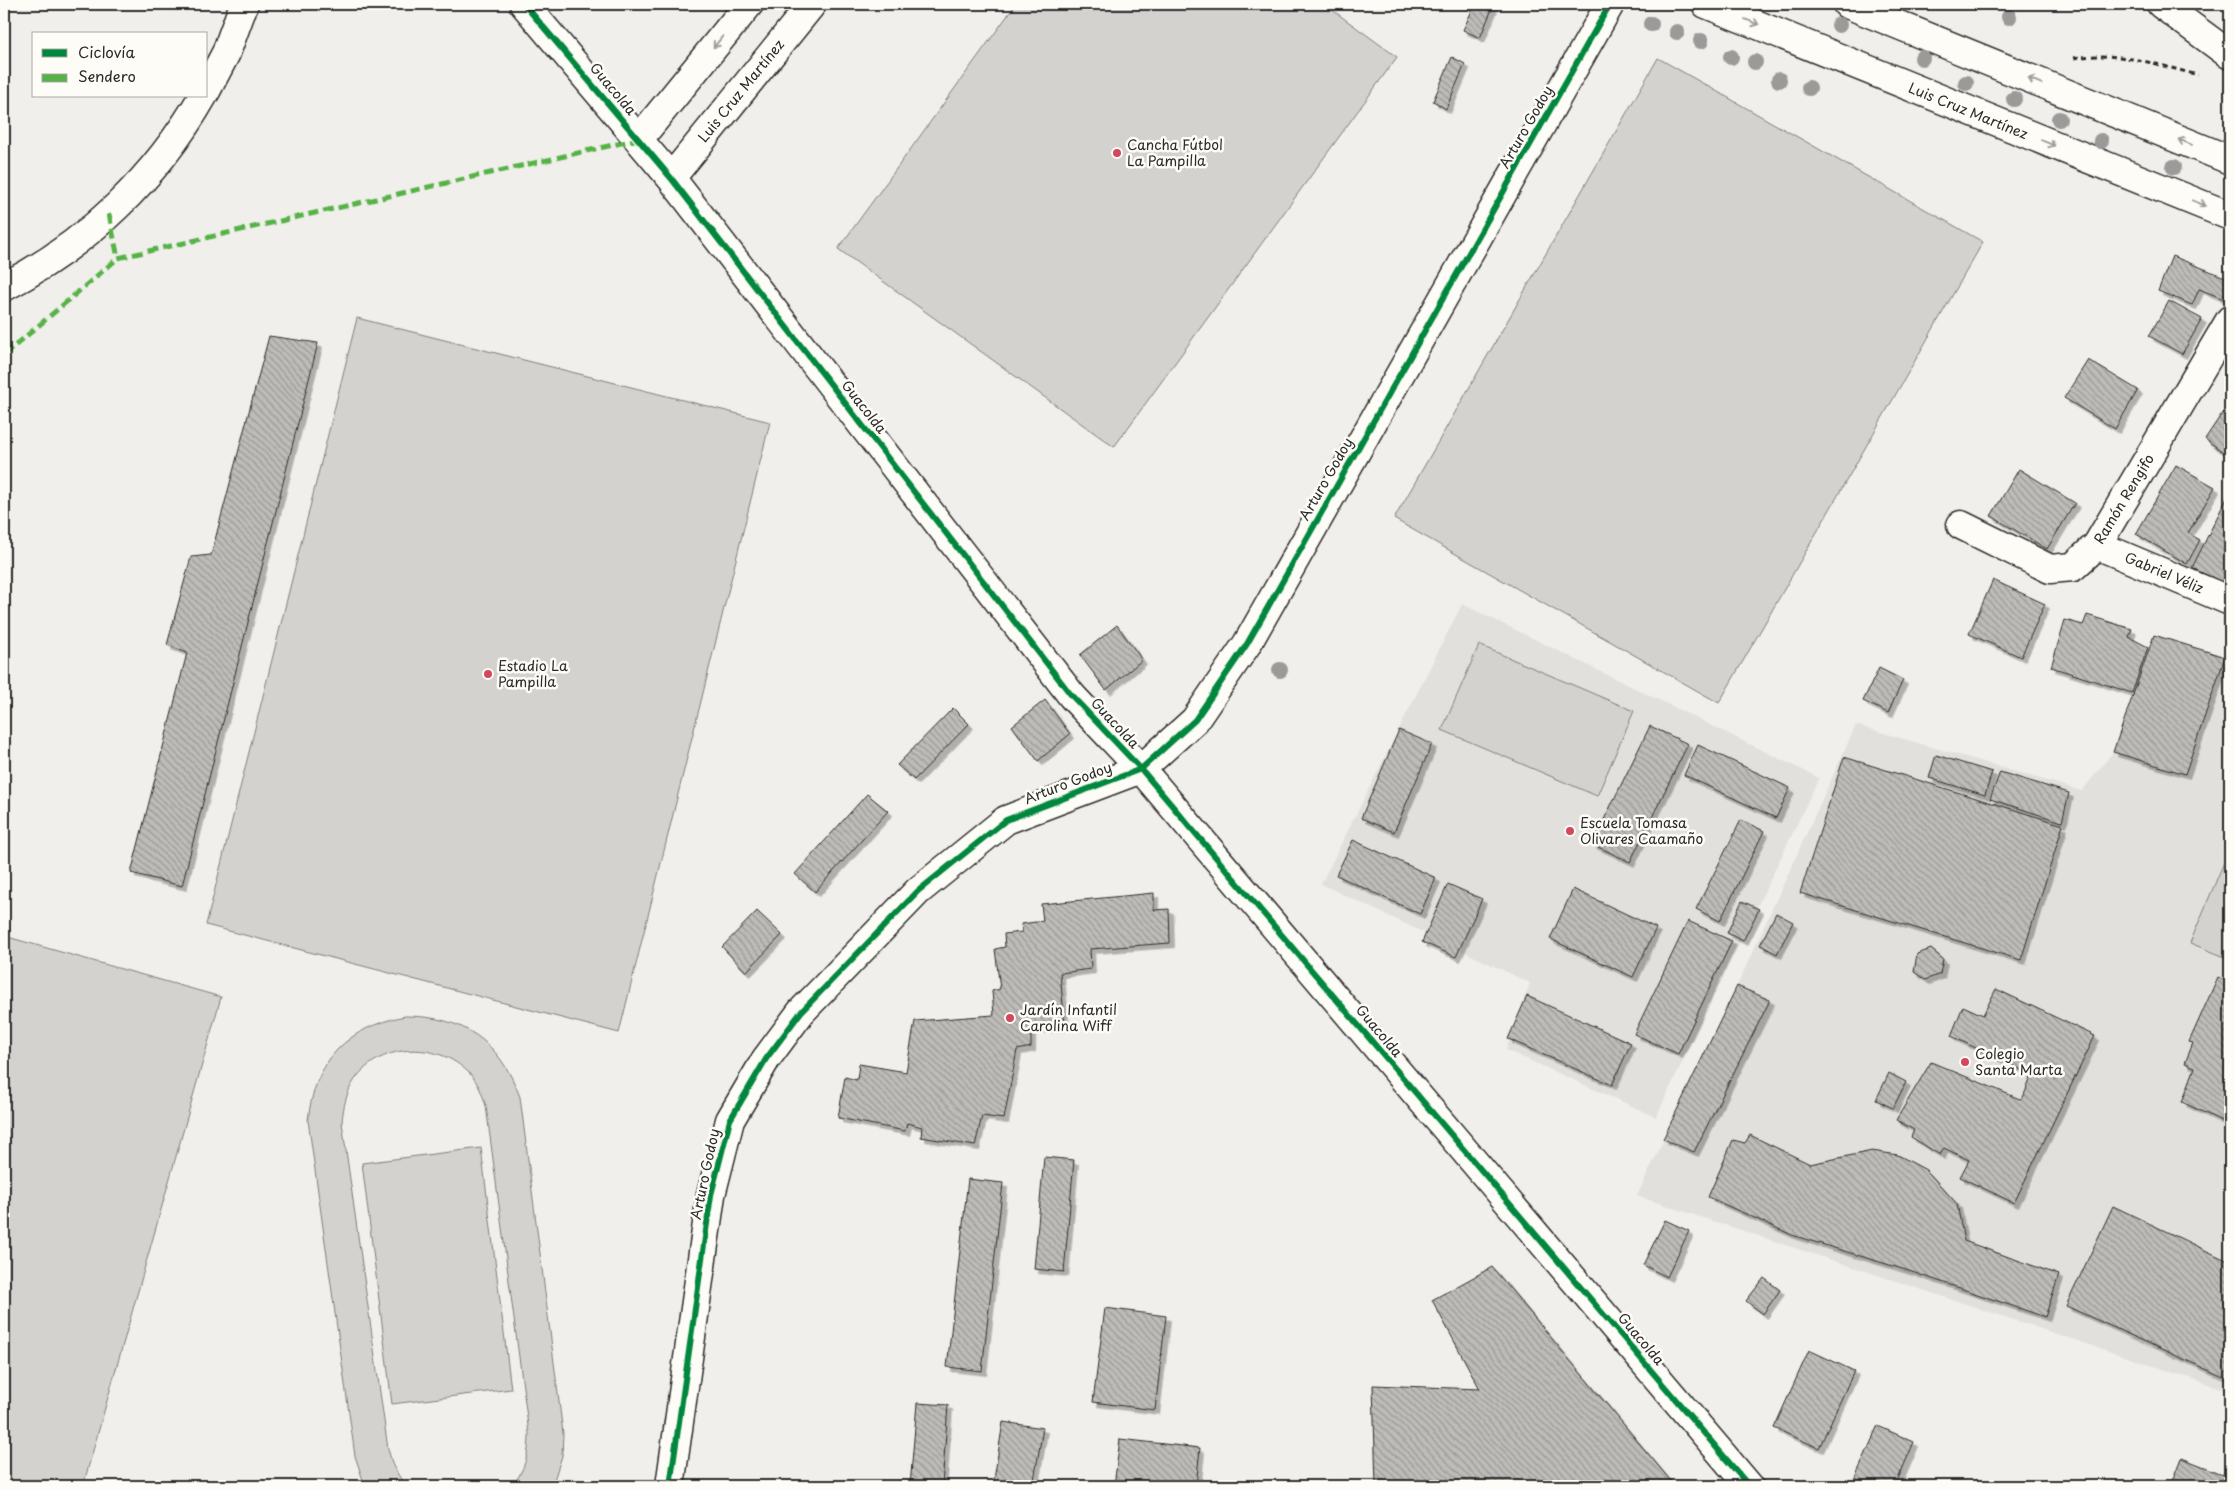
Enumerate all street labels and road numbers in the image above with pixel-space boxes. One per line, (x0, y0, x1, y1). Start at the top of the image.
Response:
street label: Luis Cruz Martínez (692, 34, 789, 147)
street label: Guacolda (585, 58, 642, 120)
street label: Luis Cruz Martínez (1905, 77, 2031, 144)
street label: Arturo Godoy (1493, 81, 1558, 172)
street label: Guacolda (837, 375, 892, 438)
street label: Arturo Godoy (1293, 433, 1358, 524)
street label: Ramón Rengifo (2088, 450, 2159, 548)
street label: Gabriel Véliz (2122, 547, 2207, 599)
street label: Guacolda (1086, 692, 1145, 753)
street label: Arturo Godoy (1021, 756, 1115, 809)
street label: Guacolda (1351, 1000, 1408, 1062)
street label: Arturo Godoy (685, 1127, 724, 1221)
street label: Guacolda (1613, 1308, 1670, 1370)

